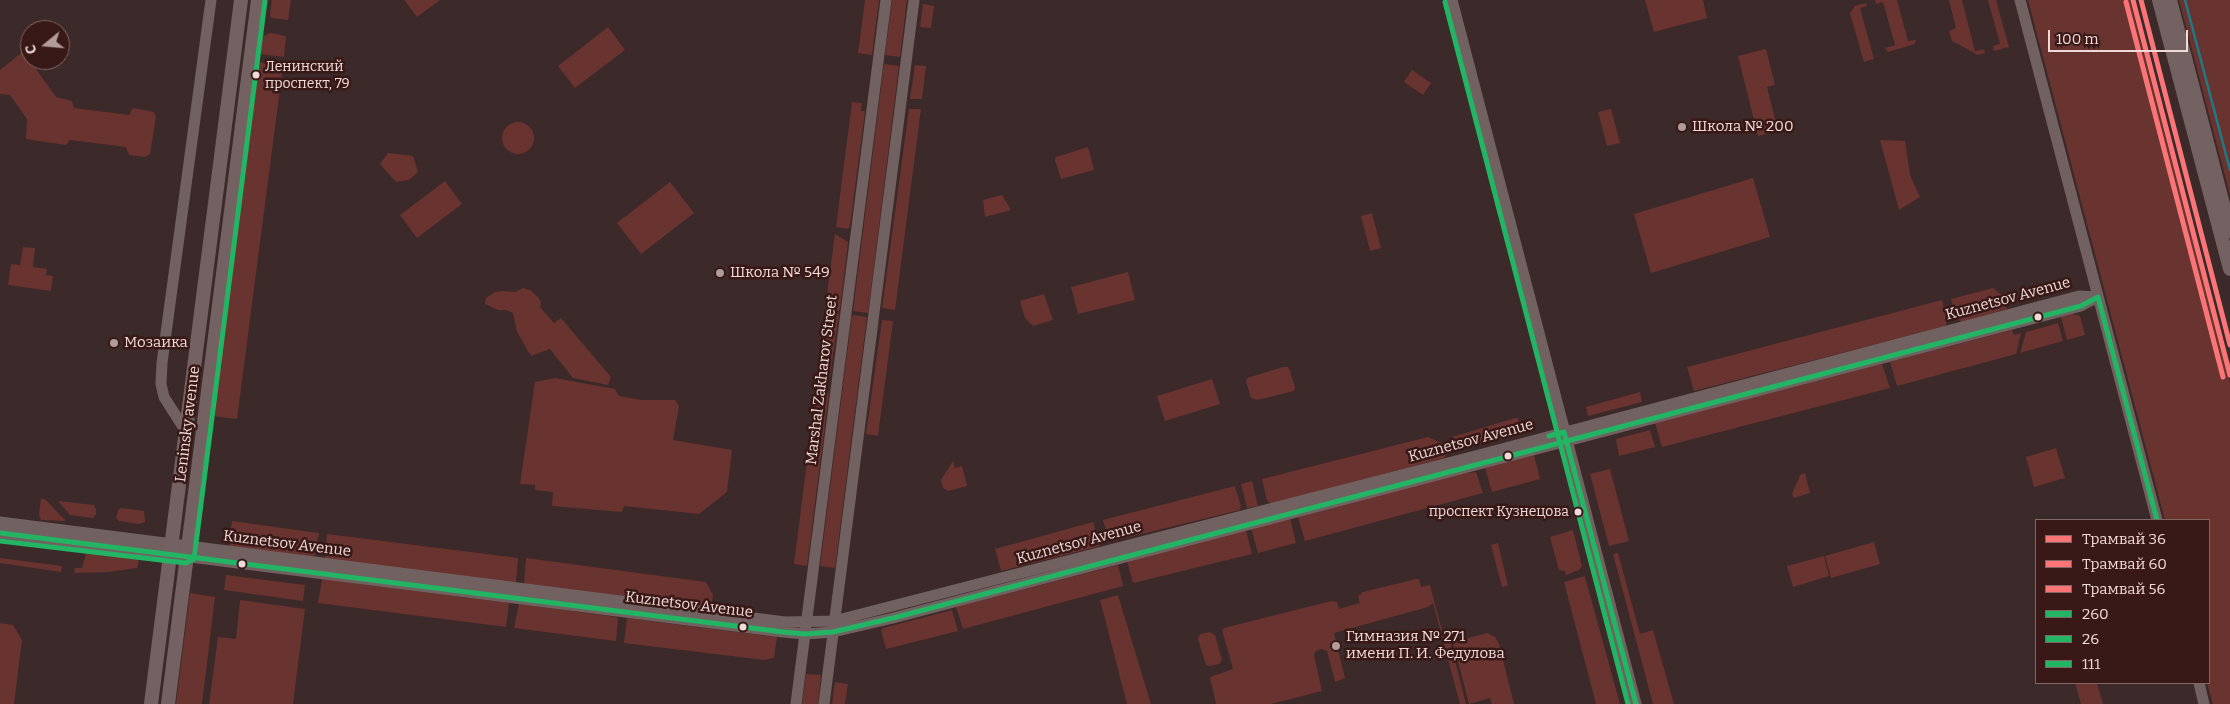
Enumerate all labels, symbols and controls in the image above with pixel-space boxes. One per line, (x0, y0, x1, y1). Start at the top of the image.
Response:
north arrow (20, 20, 70, 70)
scale bar (2050, 20, 2190, 52)
text: 100 m (2056, 30, 2099, 48)
text: С (22, 43, 41, 56)
place label: Ленинский проспект, 79 (265, 59, 350, 92)
marker: Ленинский проспект, 79 (251, 70, 261, 80)
place label: Школа № 200 (1692, 118, 1794, 136)
marker: Школа № 200 (1676, 121, 1688, 133)
place label: Школа № 549 (730, 264, 830, 282)
marker: Школа № 549 (714, 267, 726, 279)
street label: Kuznetsov Avenue (1944, 274, 2072, 324)
street label: Marshal Zakharov Street (803, 294, 841, 466)
unlabelled marker (2033, 312, 2043, 322)
place label: Мозаика (124, 334, 188, 352)
marker: Мозаика (108, 337, 120, 349)
street label: Leninsky avenue (172, 365, 204, 483)
street label: Kuznetsov Avenue (1407, 416, 1535, 466)
unlabelled marker (1503, 451, 1513, 461)
place label: проспект Кузнецова (1429, 504, 1569, 520)
marker: проспект Кузнецова (1573, 507, 1583, 517)
street label: Kuznetsov Avenue (1015, 518, 1143, 568)
legend (2035, 519, 2210, 684)
street label: Kuznetsov Avenue (222, 527, 352, 561)
text: Трамвай 36 (2082, 530, 2166, 548)
text: Трамвай 60 (2082, 555, 2167, 573)
unlabelled marker (237, 559, 247, 569)
text: Трамвай 56 (2082, 580, 2165, 598)
street label: Kuznetsov Avenue (624, 588, 754, 622)
text: 260 (2082, 605, 2109, 623)
unlabelled marker (738, 622, 748, 632)
place label: Гимназия № 271 имени П. И. Федулова (1346, 628, 1505, 663)
text: 26 (2082, 630, 2099, 648)
marker: Гимназия № 271 имени П. И. Федулова (1330, 640, 1342, 652)
text: 111 (2082, 655, 2100, 673)

